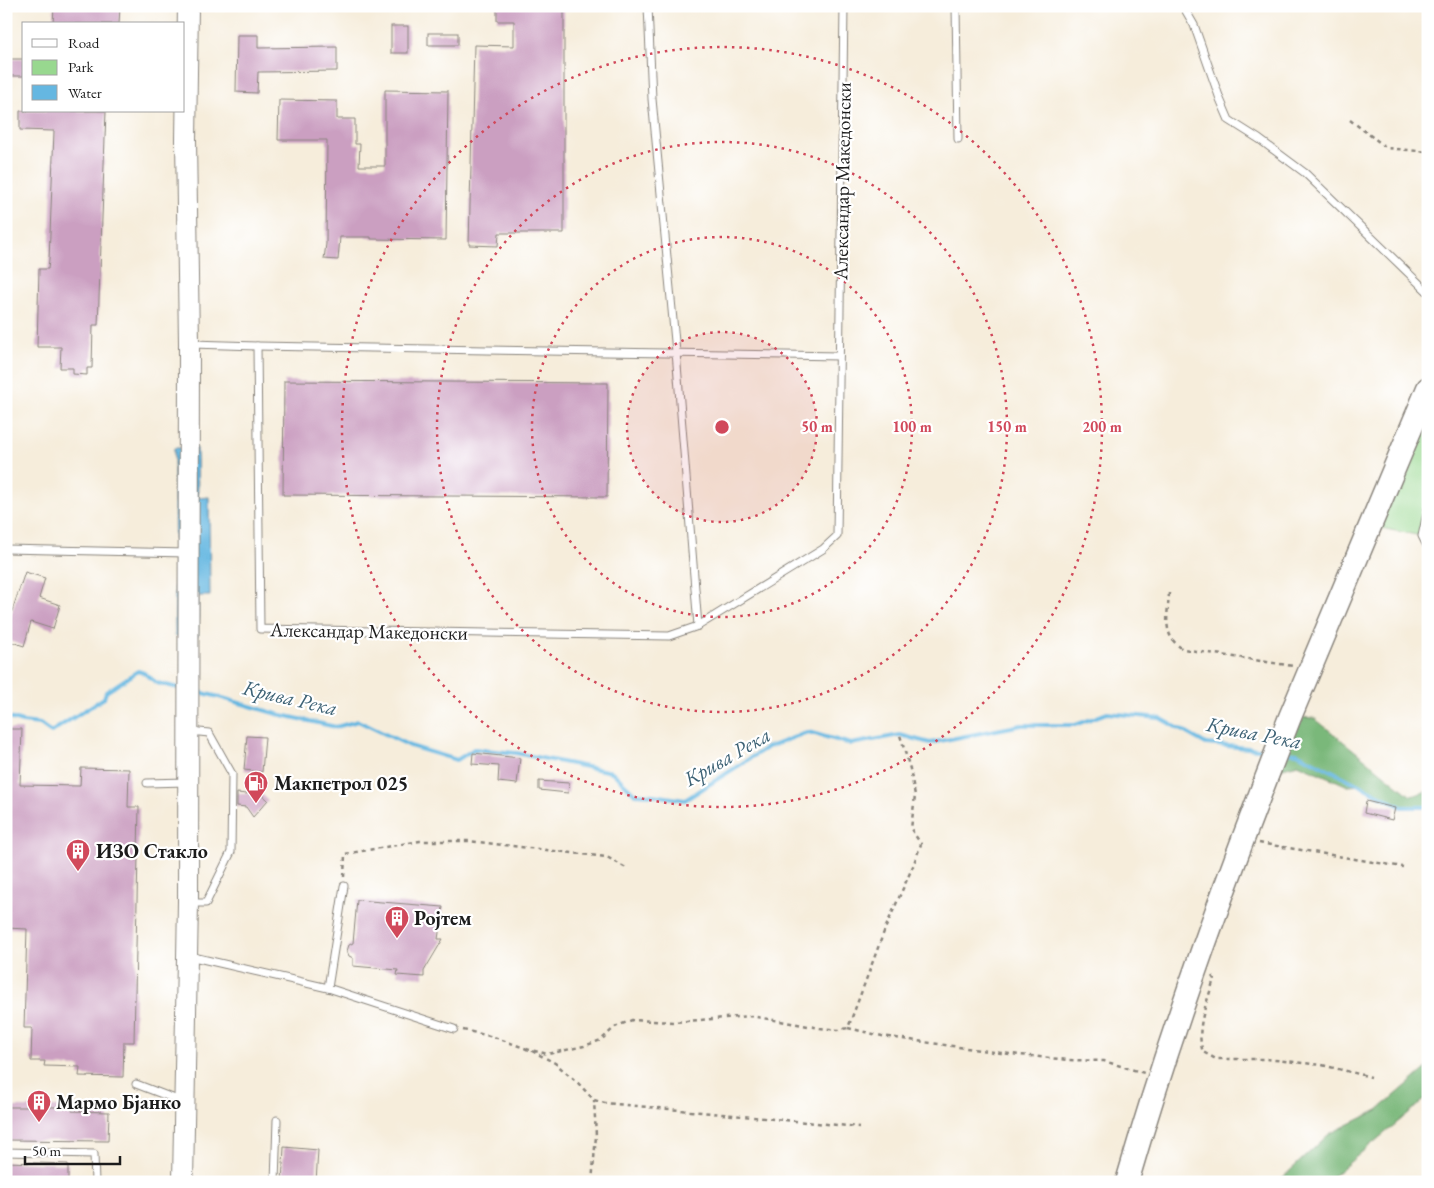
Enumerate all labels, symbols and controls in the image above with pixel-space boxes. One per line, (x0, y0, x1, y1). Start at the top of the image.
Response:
legend (22, 22, 185, 112)
text: Road (68, 33, 100, 52)
text: Park (68, 57, 95, 76)
street label: Александар Македонски (827, 81, 857, 281)
text: Water (68, 83, 102, 102)
text: 50 m (801, 417, 833, 436)
text: 100 m (892, 417, 932, 436)
text: 150 m (987, 417, 1027, 436)
text: 200 m (1082, 417, 1122, 436)
centre of rings (713, 418, 731, 436)
street label: Александар Македонски (269, 616, 469, 646)
water label: Крива Река (239, 673, 340, 721)
water label: Крива Река (1203, 710, 1304, 755)
water label: Крива Река (678, 721, 775, 793)
fuel station icon: Макпетрол 025 (243, 770, 269, 804)
place label: Макпетрол 025 (274, 770, 408, 796)
building icon: ИЗО Стакло (65, 838, 91, 872)
place label: ИЗО Стакло (96, 838, 208, 864)
building icon: Ројтем (384, 905, 410, 939)
place label: Ројтем (414, 905, 472, 931)
building icon: Мармо Бјанко (26, 1089, 52, 1123)
place label: Мармо Бјанко (56, 1089, 181, 1115)
scale bar (25, 1133, 120, 1165)
text: 50 m (32, 1141, 61, 1160)

